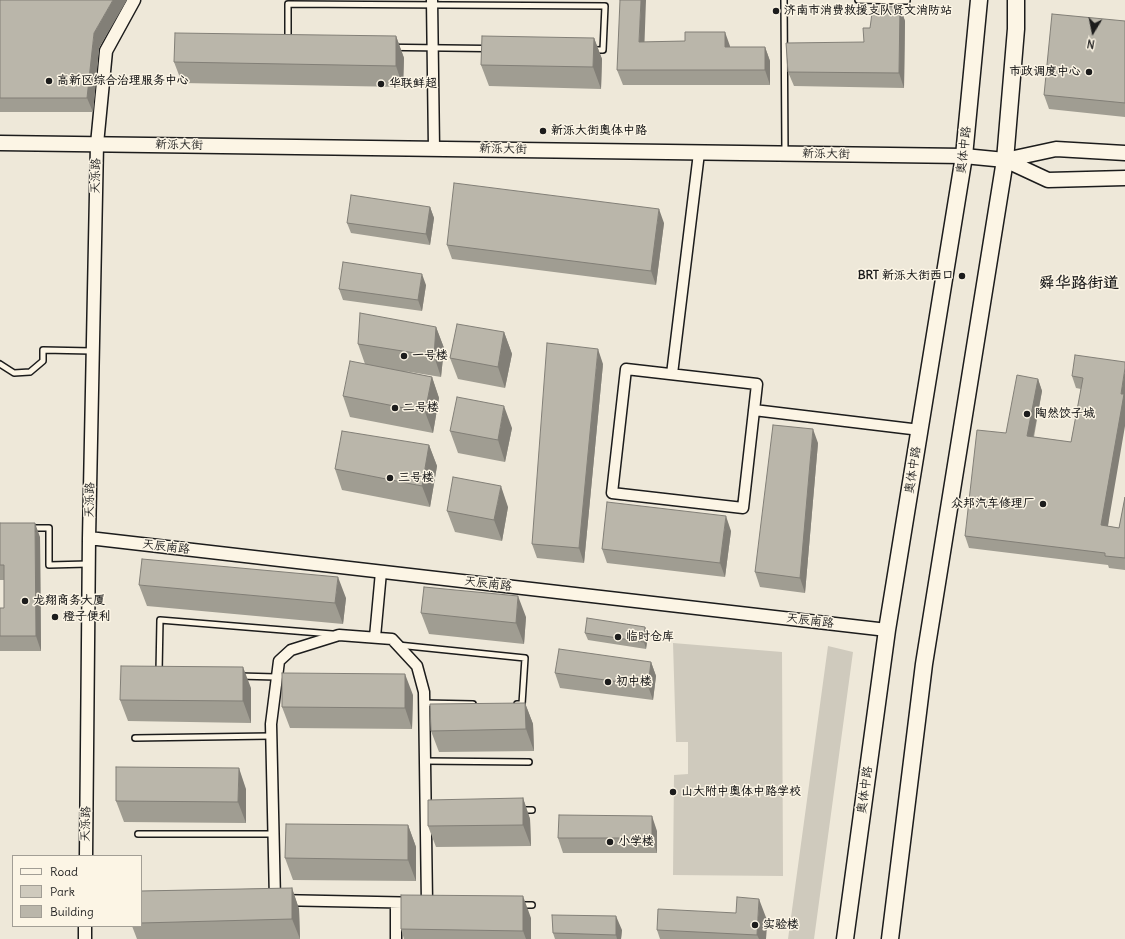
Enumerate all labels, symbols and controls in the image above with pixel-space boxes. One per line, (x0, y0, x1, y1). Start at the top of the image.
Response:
place label: 济南市消费救援支队贤文消防站 (784, 4, 952, 18)
marker: 济南市消费救援支队贤文消防站 (771, 6, 781, 16)
north arrow (1073, 12, 1113, 52)
text: N (1086, 36, 1096, 51)
place label: 市政调度中心 (1009, 65, 1081, 79)
marker: 市政调度中心 (1084, 67, 1094, 77)
place label: 高新区综合治理服务中心 (57, 74, 189, 88)
marker: 高新区综合治理服务中心 (44, 76, 54, 86)
place label: 华联鲜超 (389, 77, 437, 91)
marker: 华联鲜超 (376, 79, 386, 89)
place label: 新泺大街奥体中路 (551, 124, 647, 138)
street label: 奥体中路 (954, 125, 974, 175)
marker: 新泺大街奥体中路 (538, 126, 548, 136)
street label: 新泺大街 (155, 137, 203, 153)
street label: 新泺大街 (479, 141, 527, 157)
street label: 新泺大街 (802, 146, 850, 162)
street label: 天泺路 (88, 158, 104, 194)
place label: BRT 新泺大街西口 (858, 269, 954, 283)
marker: BRT 新泺大街西口 (957, 271, 967, 281)
district label: 舜华路街道 (1039, 273, 1119, 293)
place label: 一号楼 (412, 349, 448, 363)
marker: 一号楼 (399, 351, 409, 361)
place label: 二号楼 (403, 401, 439, 415)
marker: 二号楼 (390, 403, 400, 413)
place label: 陶然饺子城 (1035, 407, 1095, 421)
marker: 陶然饺子城 (1022, 409, 1032, 419)
street label: 奥体中路 (902, 445, 924, 495)
place label: 三号楼 (398, 471, 434, 485)
marker: 三号楼 (385, 473, 395, 483)
street label: 天泺路 (82, 482, 98, 518)
place label: 众邦汽车修理厂 (951, 497, 1035, 511)
marker: 众邦汽车修理厂 (1038, 499, 1048, 509)
street label: 天辰南路 (141, 537, 191, 557)
street label: 天辰南路 (463, 574, 513, 594)
place label: 龙翔商务大厦 (33, 594, 105, 608)
marker: 龙翔商务大厦 (20, 596, 30, 606)
place label: 橙子便利 (63, 610, 111, 624)
street label: 天辰南路 (785, 611, 835, 631)
marker: 橙子便利 (50, 612, 60, 622)
place label: 临时仓库 (626, 630, 674, 644)
marker: 临时仓库 (613, 632, 623, 642)
place label: 初中楼 (616, 675, 652, 689)
marker: 初中楼 (603, 677, 613, 687)
street label: 奥体中路 (855, 765, 875, 815)
place label: 山大附中奥体中路学校 (681, 785, 801, 799)
marker: 山大附中奥体中路学校 (668, 787, 678, 797)
street label: 天泺路 (78, 806, 94, 842)
place label: 小学楼 (618, 835, 654, 849)
marker: 小学楼 (605, 837, 615, 847)
legend (12, 855, 142, 927)
text: Road (50, 864, 78, 879)
text: Park (50, 884, 75, 899)
text: Building (50, 904, 94, 919)
place label: 实验楼 (763, 918, 799, 932)
marker: 实验楼 (750, 920, 760, 930)

